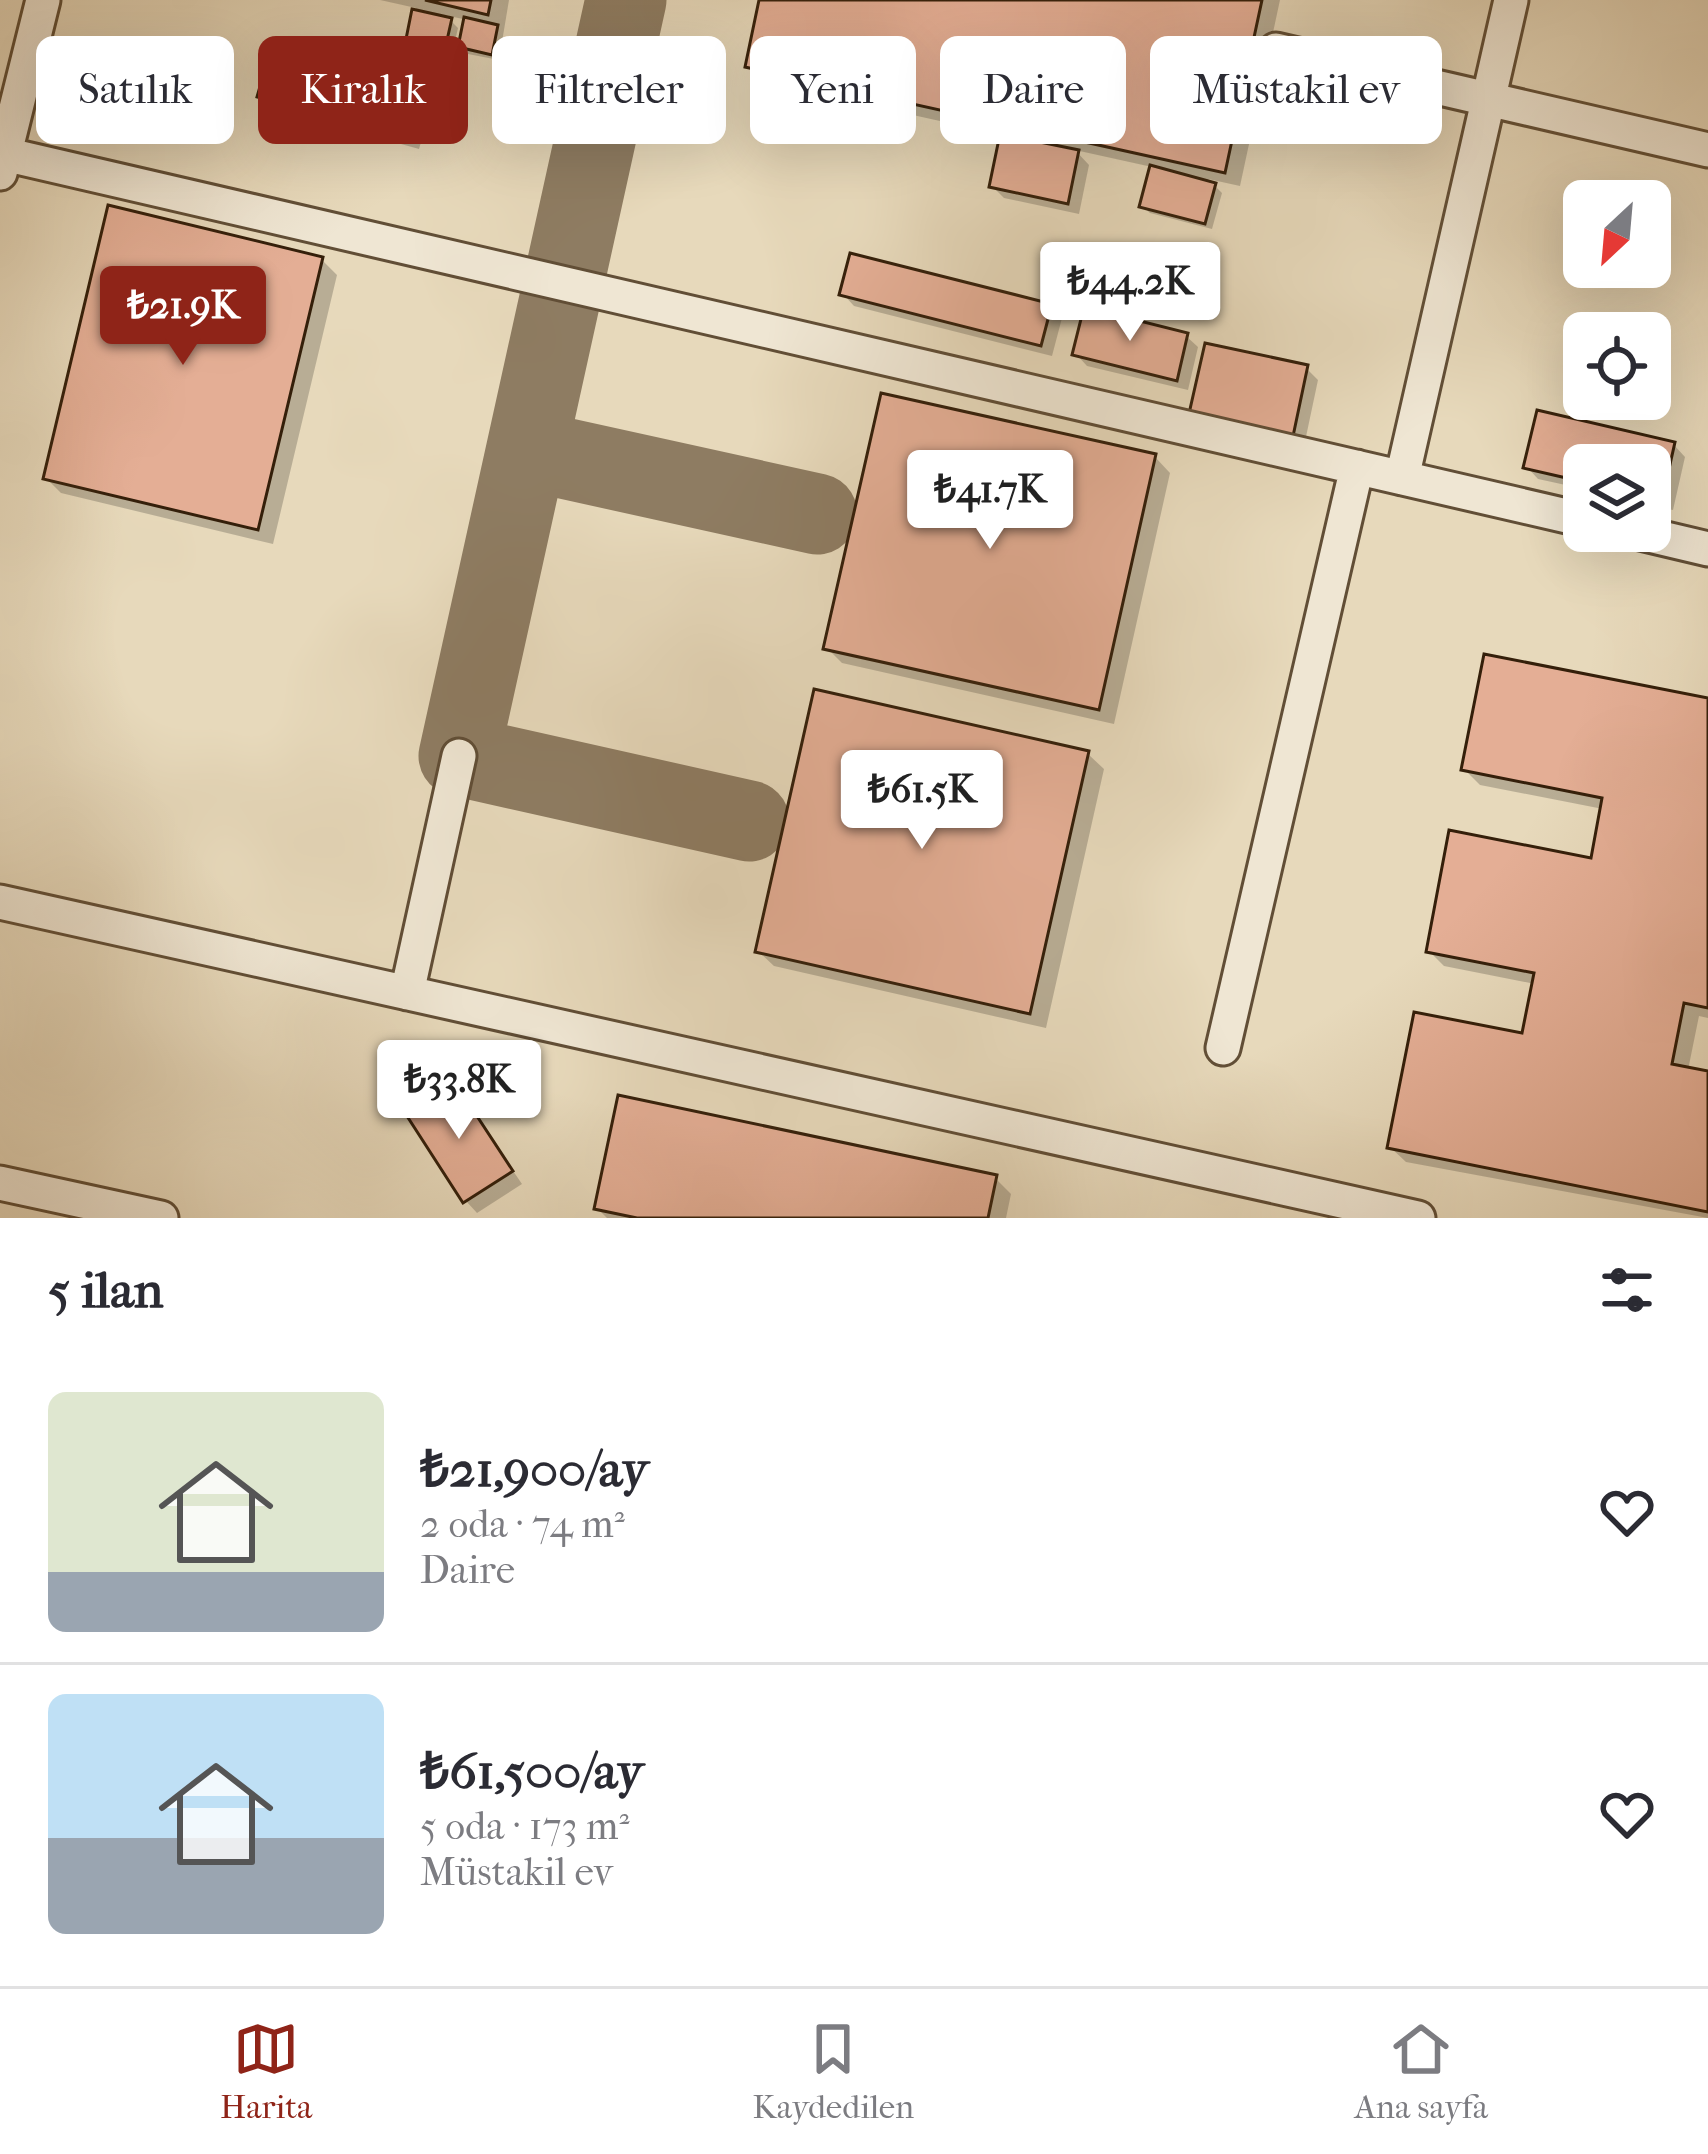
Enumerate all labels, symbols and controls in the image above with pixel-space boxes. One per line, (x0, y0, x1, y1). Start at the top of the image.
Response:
chip: Satılık (36, 36, 234, 144)
chip: Kiralık (258, 36, 468, 144)
chip: Filtreler (492, 36, 726, 144)
chip: Yeni (750, 36, 916, 144)
chip: Daire (940, 36, 1126, 144)
chip: Müstakil ev (1150, 36, 1442, 144)
north arrow (1563, 180, 1671, 288)
map controls (1563, 180, 1671, 552)
pin: ₺44.2K (1032, 242, 1228, 344)
text: ₺44.2K (1067, 258, 1193, 304)
pin: ₺21.9K (85, 266, 281, 368)
text: ₺21.9K (127, 282, 239, 328)
button: locate (1563, 312, 1671, 420)
button: layers (1563, 444, 1671, 552)
pin: ₺41.7K (892, 450, 1088, 552)
text: ₺41.7K (934, 466, 1046, 512)
pin: ₺61.5K (824, 750, 1020, 852)
text: ₺61.5K (868, 766, 976, 812)
pin: ₺33.8K (361, 1040, 557, 1142)
text: ₺33.8K (404, 1056, 514, 1102)
icon: filters (1594, 1257, 1660, 1323)
text: 5 ilan (48, 1260, 163, 1320)
text: ₺21,900/ay (420, 1439, 649, 1499)
icon: home (144, 1440, 288, 1584)
icon: heart (1594, 1479, 1660, 1545)
text: 2 oda · 74 m² (420, 1501, 625, 1547)
text: Daire (420, 1547, 515, 1593)
text: ₺61,500/ay (420, 1741, 644, 1801)
icon: home (144, 1742, 288, 1886)
icon: heart (1594, 1781, 1660, 1847)
text: 5 oda · 173 m² (420, 1803, 629, 1849)
text: Müstakil ev (420, 1849, 613, 1895)
tab: Harita (220, 2016, 312, 2127)
tab: Kaydedilen (752, 2016, 914, 2127)
tab: Ana sayfa (1354, 2016, 1488, 2127)

